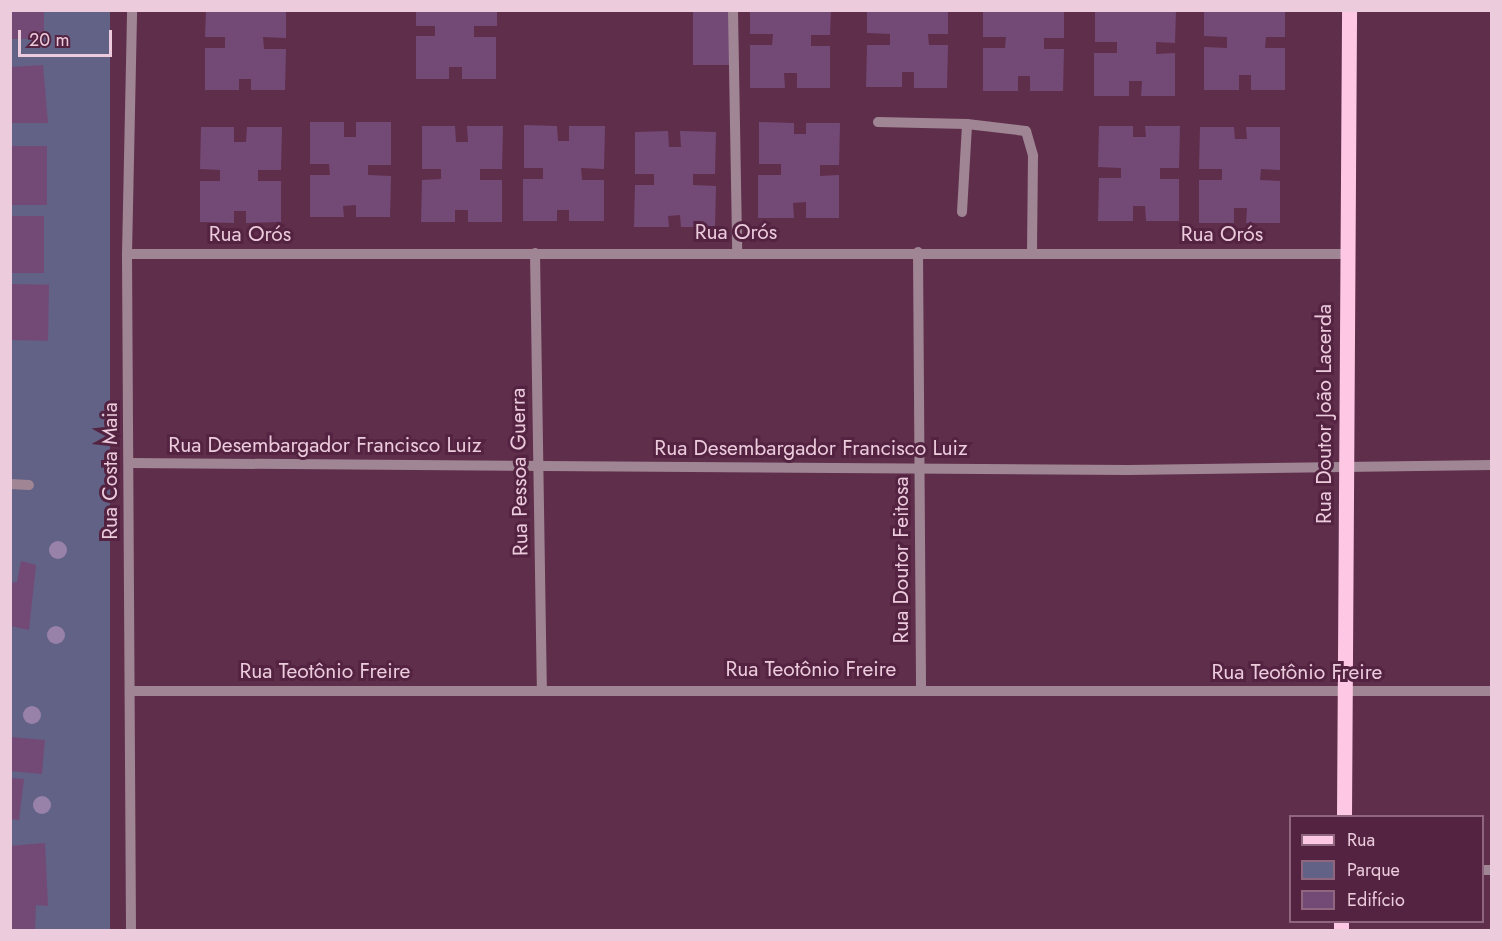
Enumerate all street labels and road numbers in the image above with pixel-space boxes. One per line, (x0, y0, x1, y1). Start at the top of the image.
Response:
street label: Rua Orós (695, 219, 777, 245)
street label: Rua Orós (209, 221, 291, 247)
street label: Rua Orós (1181, 221, 1263, 247)
street label: Rua Doutor João Lacerda (1311, 304, 1337, 524)
street label: Rua Pessoa Guerra (505, 388, 533, 556)
street label: Rua Costa Maia (97, 402, 123, 540)
street label: Rua Desembargador Francisco Luiz (168, 432, 482, 458)
street label: Rua Desembargador Francisco Luiz (654, 435, 968, 461)
street label: Rua Doutor Feitosa (888, 476, 914, 644)
street label: Rua Teotônio Freire (726, 656, 896, 682)
street label: Rua Teotônio Freire (240, 658, 410, 684)
street label: Rua Teotônio Freire (1212, 659, 1382, 685)

